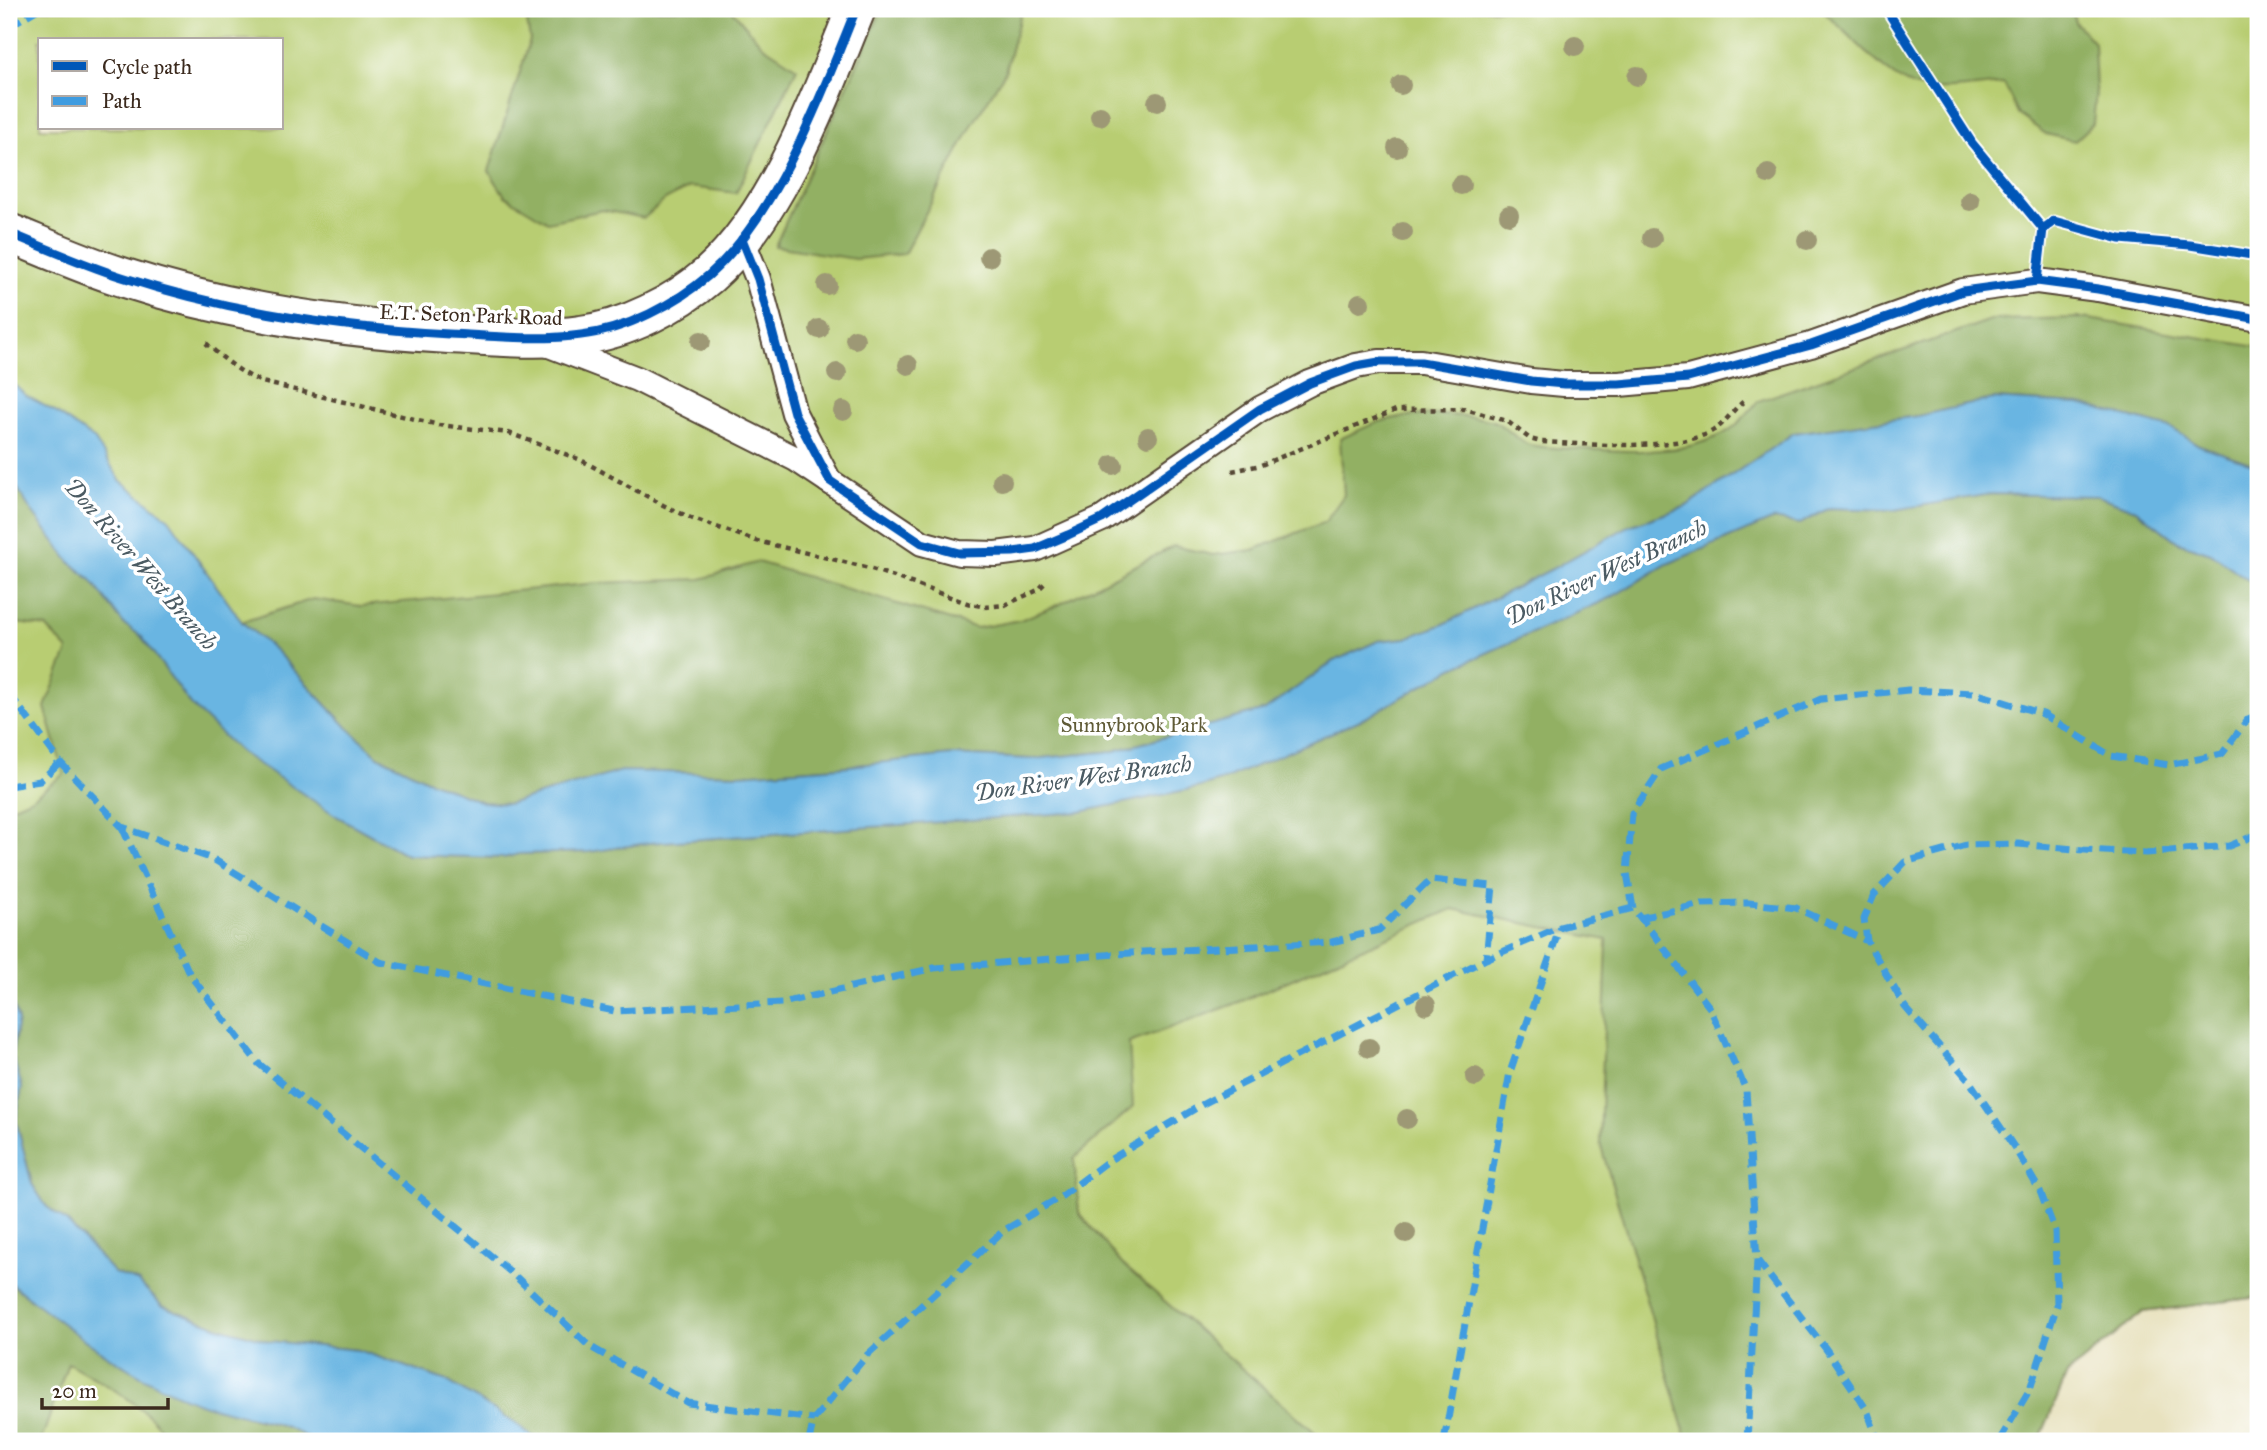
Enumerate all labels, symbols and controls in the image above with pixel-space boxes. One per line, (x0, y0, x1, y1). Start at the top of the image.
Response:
legend (38, 38, 284, 130)
text: Cycle path (102, 54, 193, 80)
text: Path (102, 88, 142, 114)
street label: E.T. Seton Park Road (379, 299, 564, 331)
water label: Don River West Branch (59, 472, 223, 656)
water label: Don River West Branch (1501, 513, 1711, 631)
park label: Sunnybrook Park (1061, 712, 1208, 738)
water label: Don River West Branch (973, 749, 1193, 807)
scale bar (42, 1366, 168, 1410)
text: 20 m (52, 1378, 97, 1404)

